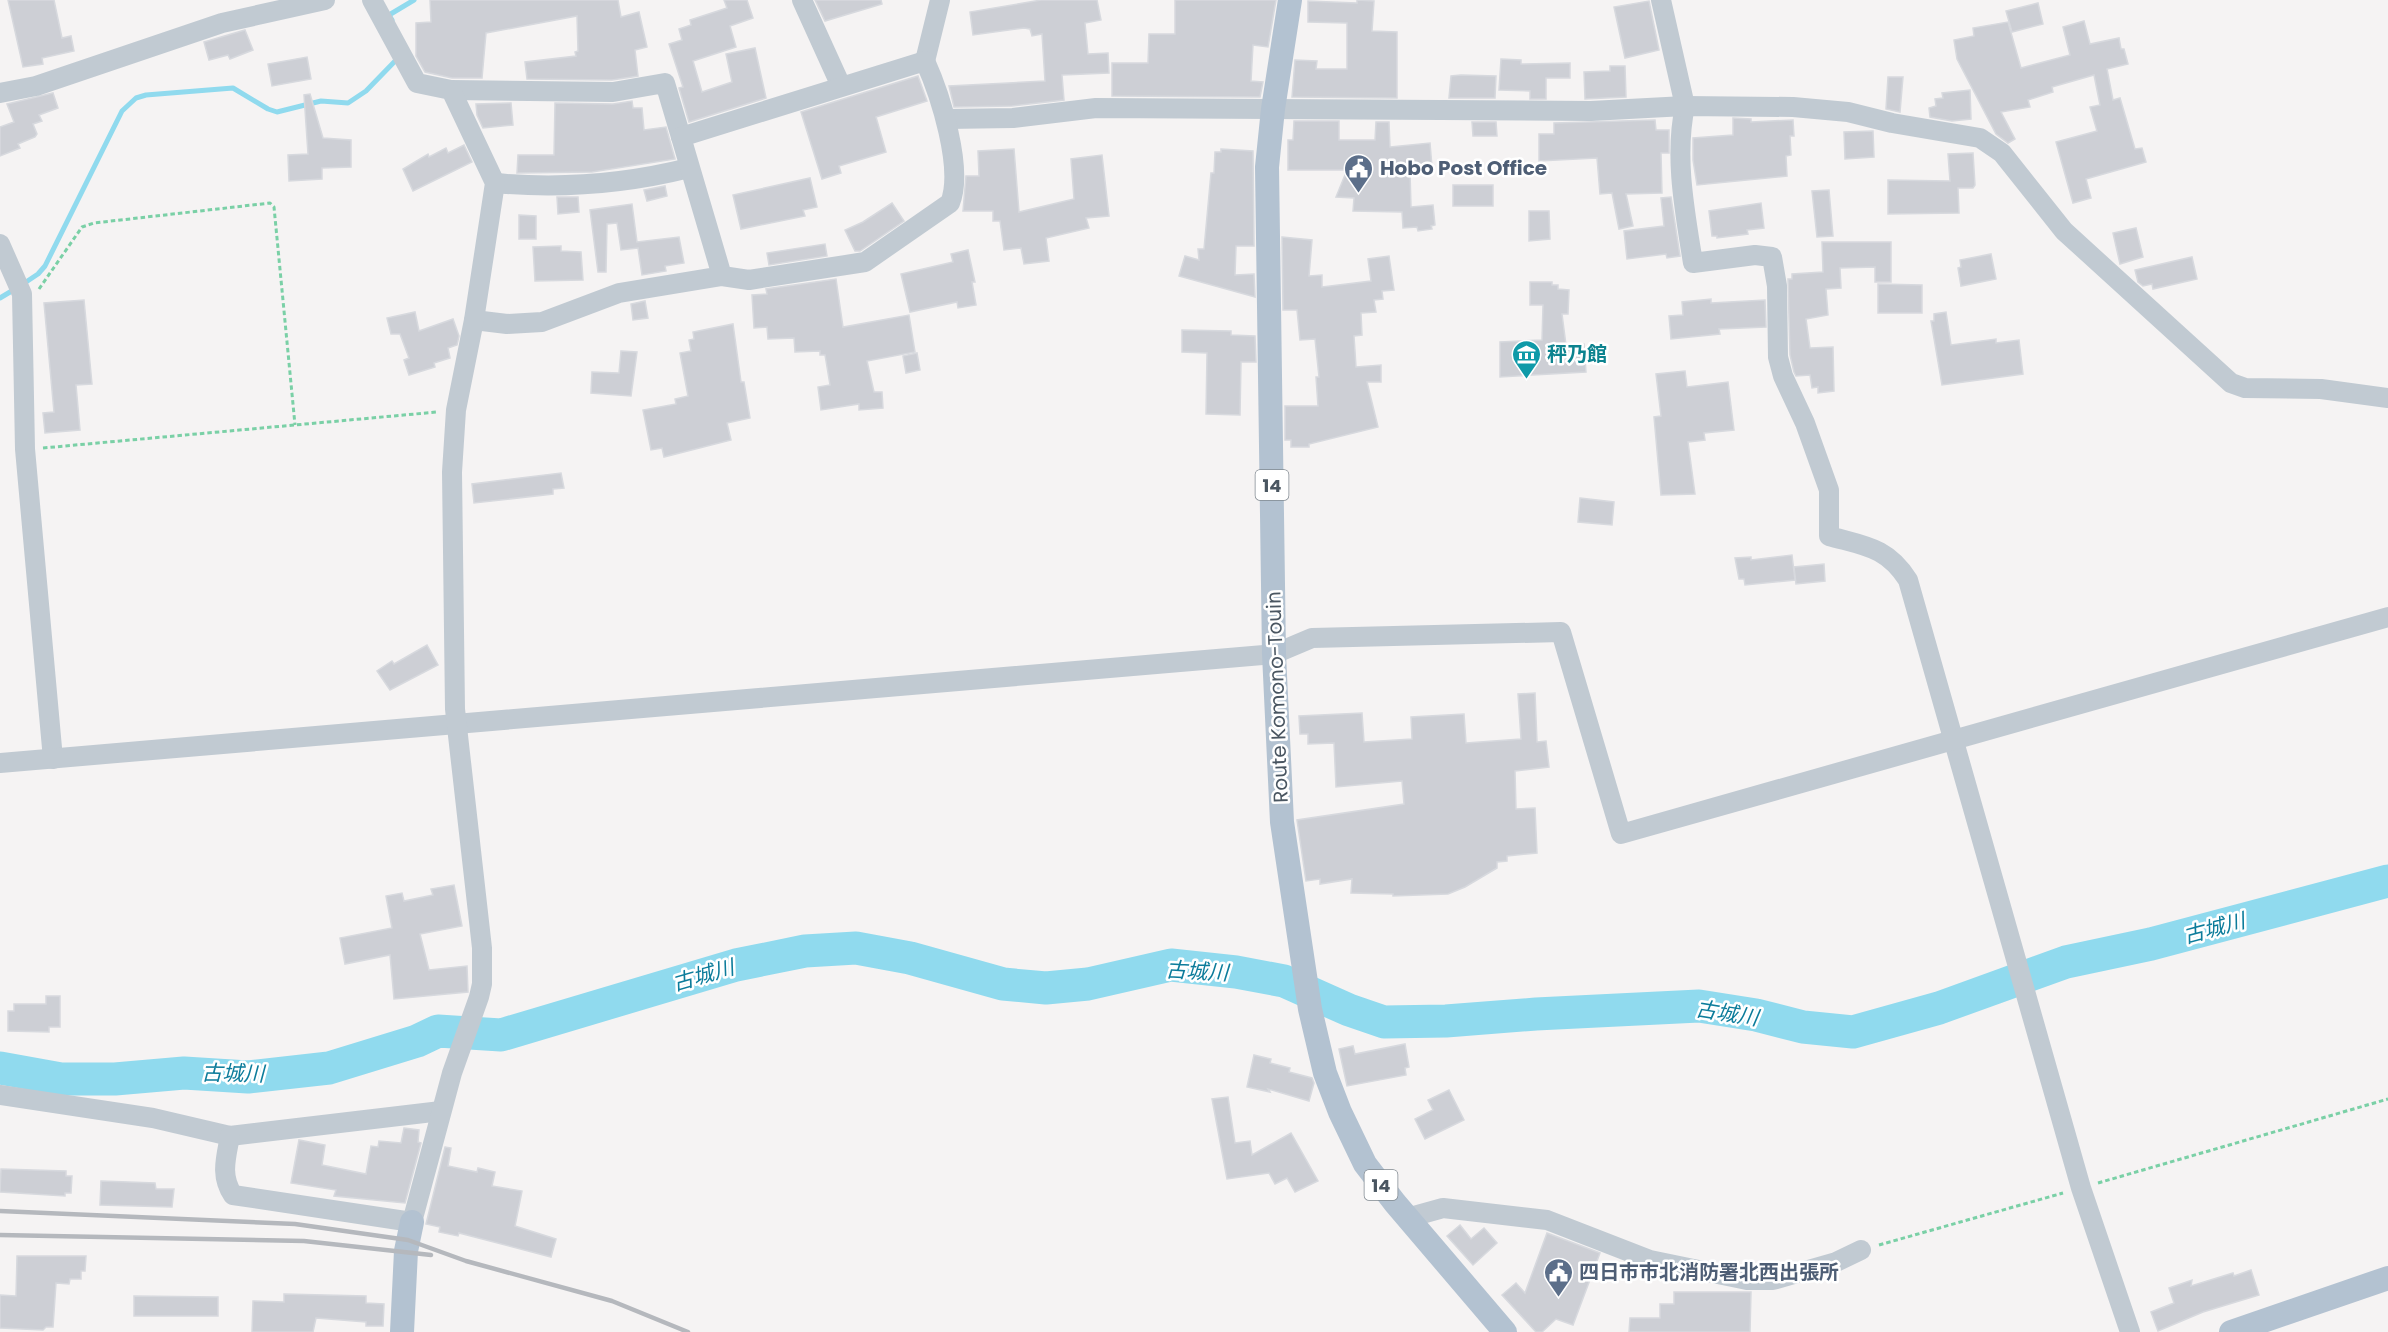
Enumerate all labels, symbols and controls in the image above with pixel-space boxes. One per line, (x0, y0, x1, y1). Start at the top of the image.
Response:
public building icon: Hobo Post Office (1343, 152, 1375, 194)
place label: Hobo Post Office (1380, 154, 1547, 182)
museum icon: 秤乃館 (1510, 338, 1542, 380)
place label: 秤乃館 (1547, 340, 1607, 368)
road number: 14 (1256, 470, 1288, 500)
street label: Route Komono-Touin (1259, 591, 1295, 803)
water label: 古城川 (2180, 905, 2250, 950)
water label: 古城川 (669, 952, 739, 998)
water label: 古城川 (1165, 955, 1231, 987)
water label: 古城川 (1694, 994, 1762, 1033)
water label: 古城川 (201, 1058, 267, 1088)
road number: 14 (1364, 1170, 1398, 1200)
public building icon: 四日市市北消防署北西出張所 (1542, 1256, 1574, 1298)
place label: 四日市市北消防署北西出張所 (1579, 1258, 1839, 1286)

